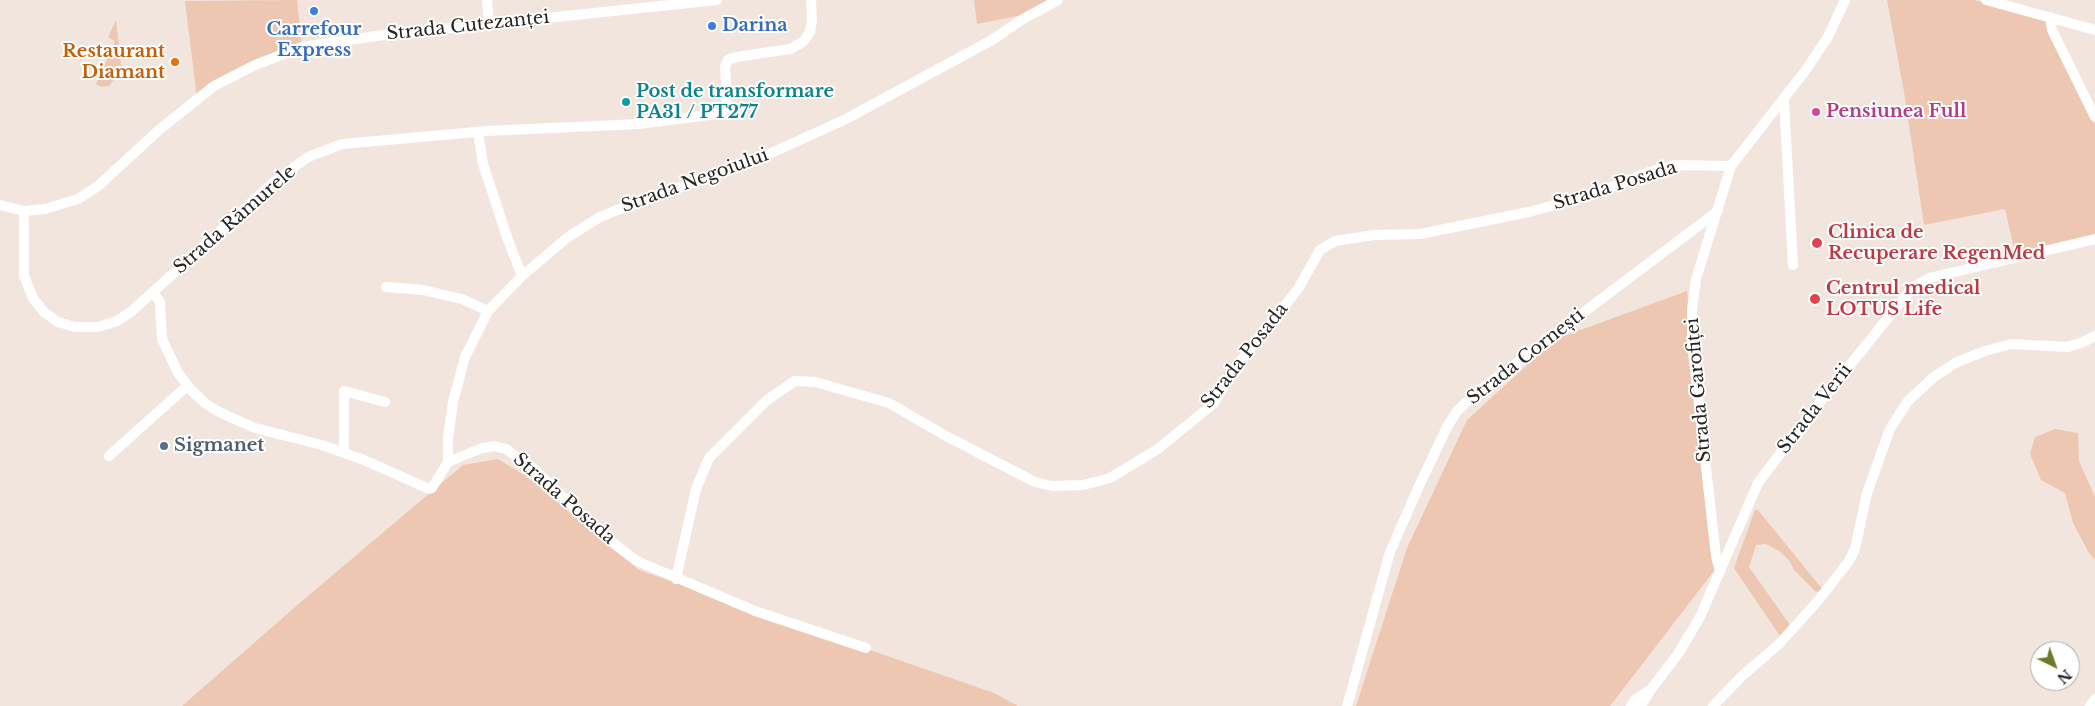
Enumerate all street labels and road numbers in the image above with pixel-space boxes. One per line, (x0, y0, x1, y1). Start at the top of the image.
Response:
street label: Strada Cutezanței (386, 7, 550, 45)
street label: Strada Negoiului (619, 144, 771, 218)
street label: Strada Posada (1551, 157, 1679, 215)
street label: Strada Rămurele (170, 161, 300, 279)
street label: Strada Posada (1197, 299, 1293, 413)
street label: Strada Cornești (1463, 305, 1589, 409)
street label: Strada Garofiței (1682, 317, 1716, 463)
street label: Strada Verii (1773, 360, 1857, 458)
street label: Strada Posada (509, 449, 619, 549)

